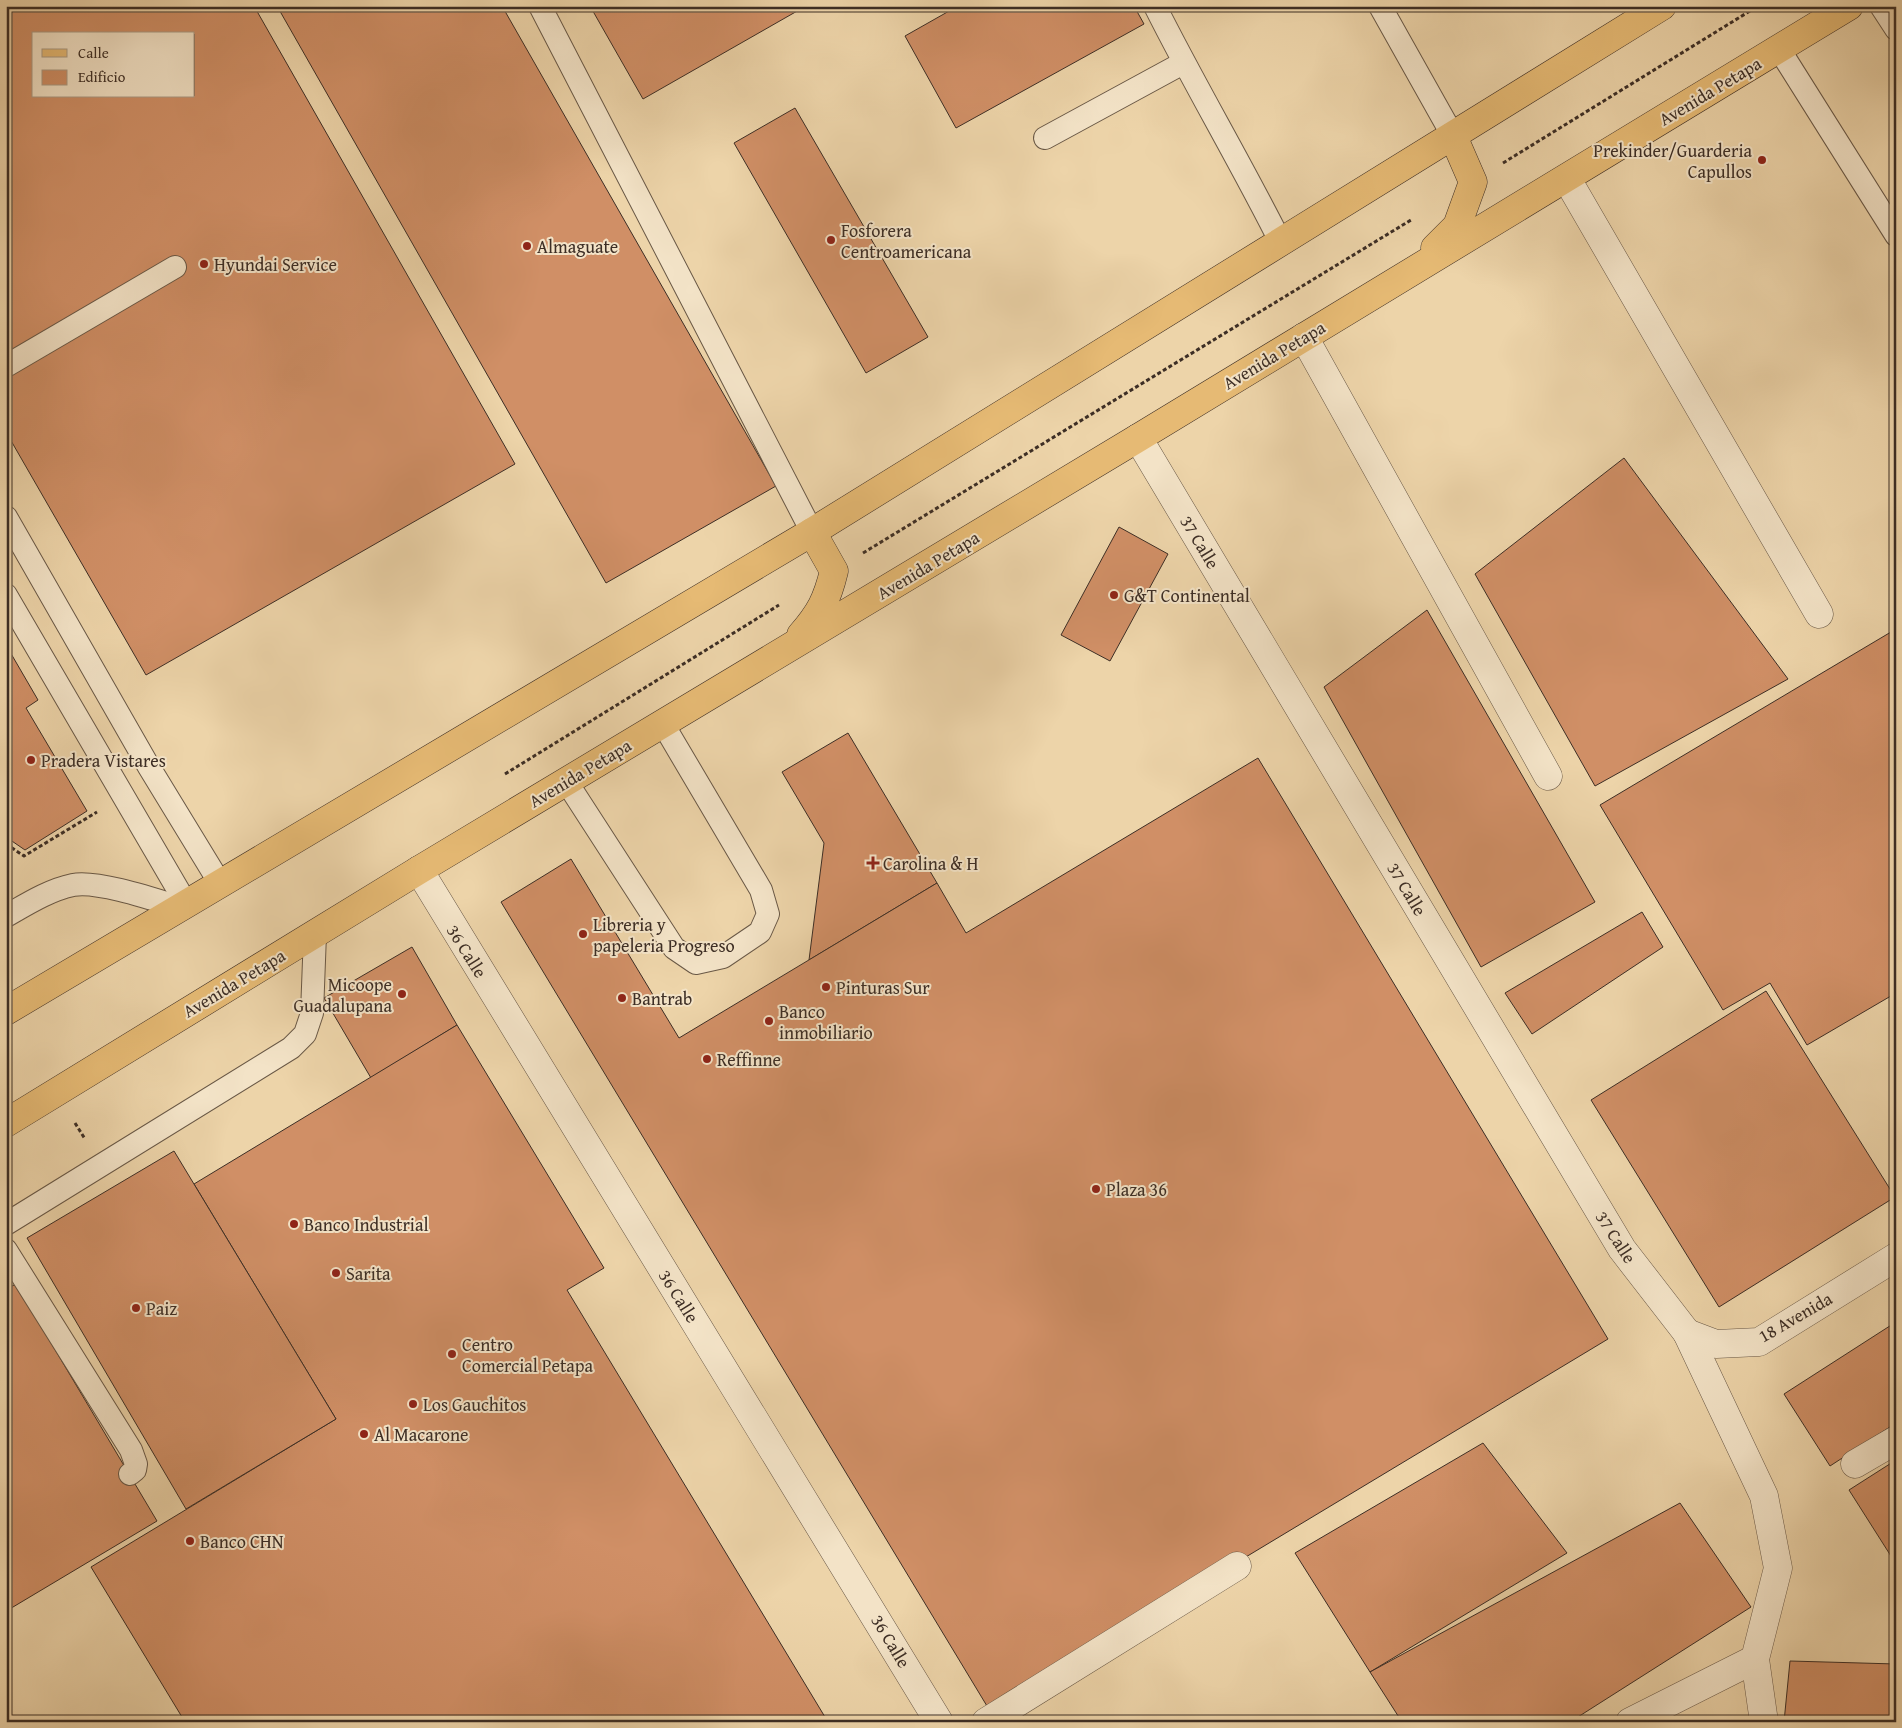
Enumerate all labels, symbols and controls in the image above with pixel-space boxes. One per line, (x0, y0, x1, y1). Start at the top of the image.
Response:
legend (32, 32, 195, 98)
text: Calle (78, 42, 109, 63)
street label: Avenida Petapa (1654, 49, 1767, 132)
text: Edificio (78, 66, 126, 87)
place label: Prekinder/Guarderia Capullos (1593, 137, 1752, 185)
marker: Prekinder/Guarderia Capullos (1756, 154, 1768, 166)
place label: Fosforera Centroamericana (841, 217, 972, 265)
place label: Almaguate (537, 233, 618, 260)
marker: Fosforera Centroamericana (825, 234, 837, 246)
marker: Almaguate (521, 240, 533, 252)
place label: Hyundai Service (214, 251, 337, 278)
marker: Hyundai Service (198, 258, 210, 270)
street label: Avenida Petapa (1218, 313, 1331, 396)
street label: 37 Calle (1173, 510, 1227, 574)
street label: Avenida Petapa (872, 523, 985, 606)
place label: G&T Continental (1124, 582, 1250, 609)
marker: G&T Continental (1108, 589, 1120, 601)
street label: Avenida Petapa (524, 731, 637, 814)
place label: Pradera Vistares (41, 747, 166, 774)
marker: Pradera Vistares (25, 754, 37, 766)
place label: Carolina & H (883, 850, 978, 877)
marker: Carolina & H (867, 857, 879, 869)
street label: 37 Calle (1380, 857, 1434, 921)
place label: Libreria y papeleria Progreso (593, 911, 735, 959)
street label: 36 Calle (440, 919, 494, 983)
marker: Libreria y papeleria Progreso (577, 928, 589, 940)
street label: Avenida Petapa (178, 941, 291, 1024)
place label: Micoope Guadalupana (293, 971, 392, 1019)
place label: Pinturas Sur (836, 974, 930, 1001)
marker: Pinturas Sur (820, 981, 832, 993)
place label: Bantrab (632, 985, 692, 1012)
marker: Micoope Guadalupana (396, 988, 408, 1000)
marker: Bantrab (616, 992, 628, 1004)
place label: Banco inmobiliario (779, 998, 873, 1046)
marker: Banco inmobiliario (763, 1015, 775, 1027)
place label: Reffinne (717, 1046, 781, 1073)
marker: Reffinne (701, 1053, 713, 1065)
place label: Plaza 36 (1106, 1176, 1167, 1203)
marker: Plaza 36 (1090, 1183, 1102, 1195)
street label: 37 Calle (1589, 1205, 1643, 1269)
place label: Banco Industrial (304, 1211, 428, 1238)
marker: Banco Industrial (288, 1218, 300, 1230)
place label: Sarita (346, 1260, 391, 1287)
street label: 36 Calle (652, 1264, 706, 1328)
marker: Sarita (330, 1267, 342, 1279)
street label: 18 Avenida (1753, 1285, 1838, 1349)
place label: Paiz (146, 1295, 177, 1322)
marker: Paiz (130, 1302, 142, 1314)
place label: Centro Comercial Petapa (462, 1331, 594, 1379)
marker: Centro Comercial Petapa (446, 1348, 458, 1360)
place label: Los Gauchitos (423, 1391, 526, 1418)
marker: Los Gauchitos (407, 1398, 419, 1410)
place label: Al Macarone (374, 1421, 469, 1448)
marker: Al Macarone (358, 1428, 370, 1440)
place label: Banco CHN (200, 1528, 284, 1555)
marker: Banco CHN (184, 1535, 196, 1547)
street label: 36 Calle (864, 1609, 918, 1673)

